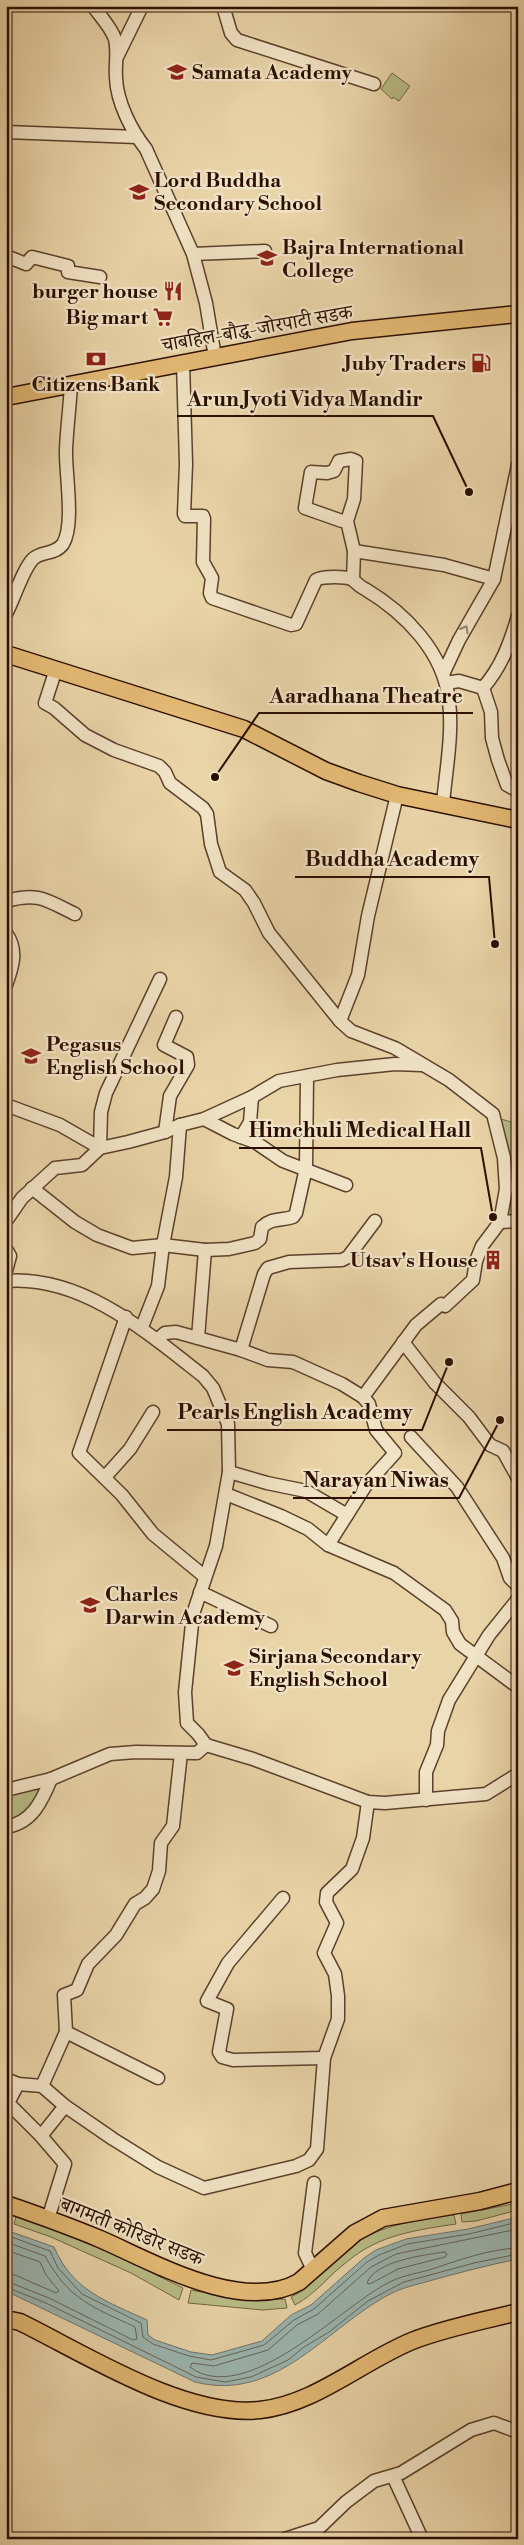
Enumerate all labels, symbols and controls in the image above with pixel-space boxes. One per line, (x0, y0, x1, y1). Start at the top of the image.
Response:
school or university icon: Samata Academy (166, 61, 188, 83)
place label: Samata Academy (192, 61, 353, 86)
place label: Lord Buddha Secondary School (154, 169, 323, 217)
school or university icon: Lord Buddha Secondary School (128, 181, 150, 203)
place label: Bajra International College (282, 236, 465, 284)
school or university icon: Bajra International College (256, 247, 278, 269)
place label: burger house (32, 280, 158, 305)
restaurant icon: burger house (162, 280, 184, 302)
street label: चाबहिल-बौद्ध-जोरपाटी सडक (159, 299, 356, 359)
place label: Big mart (65, 306, 149, 331)
supermarket icon: Big mart (152, 306, 174, 328)
bank icon: Citizens Bank (85, 348, 107, 370)
place label: Juby Traders (341, 352, 466, 377)
fuel station icon: Juby Traders (470, 352, 492, 374)
place label: Citizens Bank (32, 373, 161, 398)
callout: Arun Jyoti Vidya Mandir (177, 380, 433, 416)
text: Arun Jyoti Vidya Mandir (186, 387, 423, 413)
one-way arrow (459, 625, 469, 634)
callout: Aaradhana Theatre (259, 677, 473, 713)
text: Aaradhana Theatre (268, 684, 463, 710)
callout: Buddha Academy (295, 841, 489, 877)
text: Buddha Academy (305, 847, 479, 873)
place label: Pegasus English School (46, 1033, 185, 1081)
school or university icon: Pegasus English School (20, 1045, 42, 1067)
callout: Himchuli Medical Hall (239, 1112, 481, 1148)
text: Himchuli Medical Hall (249, 1118, 471, 1144)
place label: Utsav's House (350, 1249, 478, 1274)
building icon: Utsav's House (482, 1249, 504, 1271)
callout: Pearls English Academy (167, 1394, 422, 1430)
text: Pearls English Academy (177, 1400, 413, 1426)
callout: Narayan Niwas (293, 1462, 459, 1498)
text: Narayan Niwas (303, 1468, 449, 1494)
place label: Charles Darwin Academy (105, 1583, 266, 1631)
school or university icon: Charles Darwin Academy (79, 1594, 101, 1616)
place label: Sirjana Secondary English School (249, 1645, 423, 1693)
school or university icon: Sirjana Secondary English School (223, 1657, 245, 1679)
street label: बागमती कोरिडोर सडक (55, 2191, 209, 2273)

